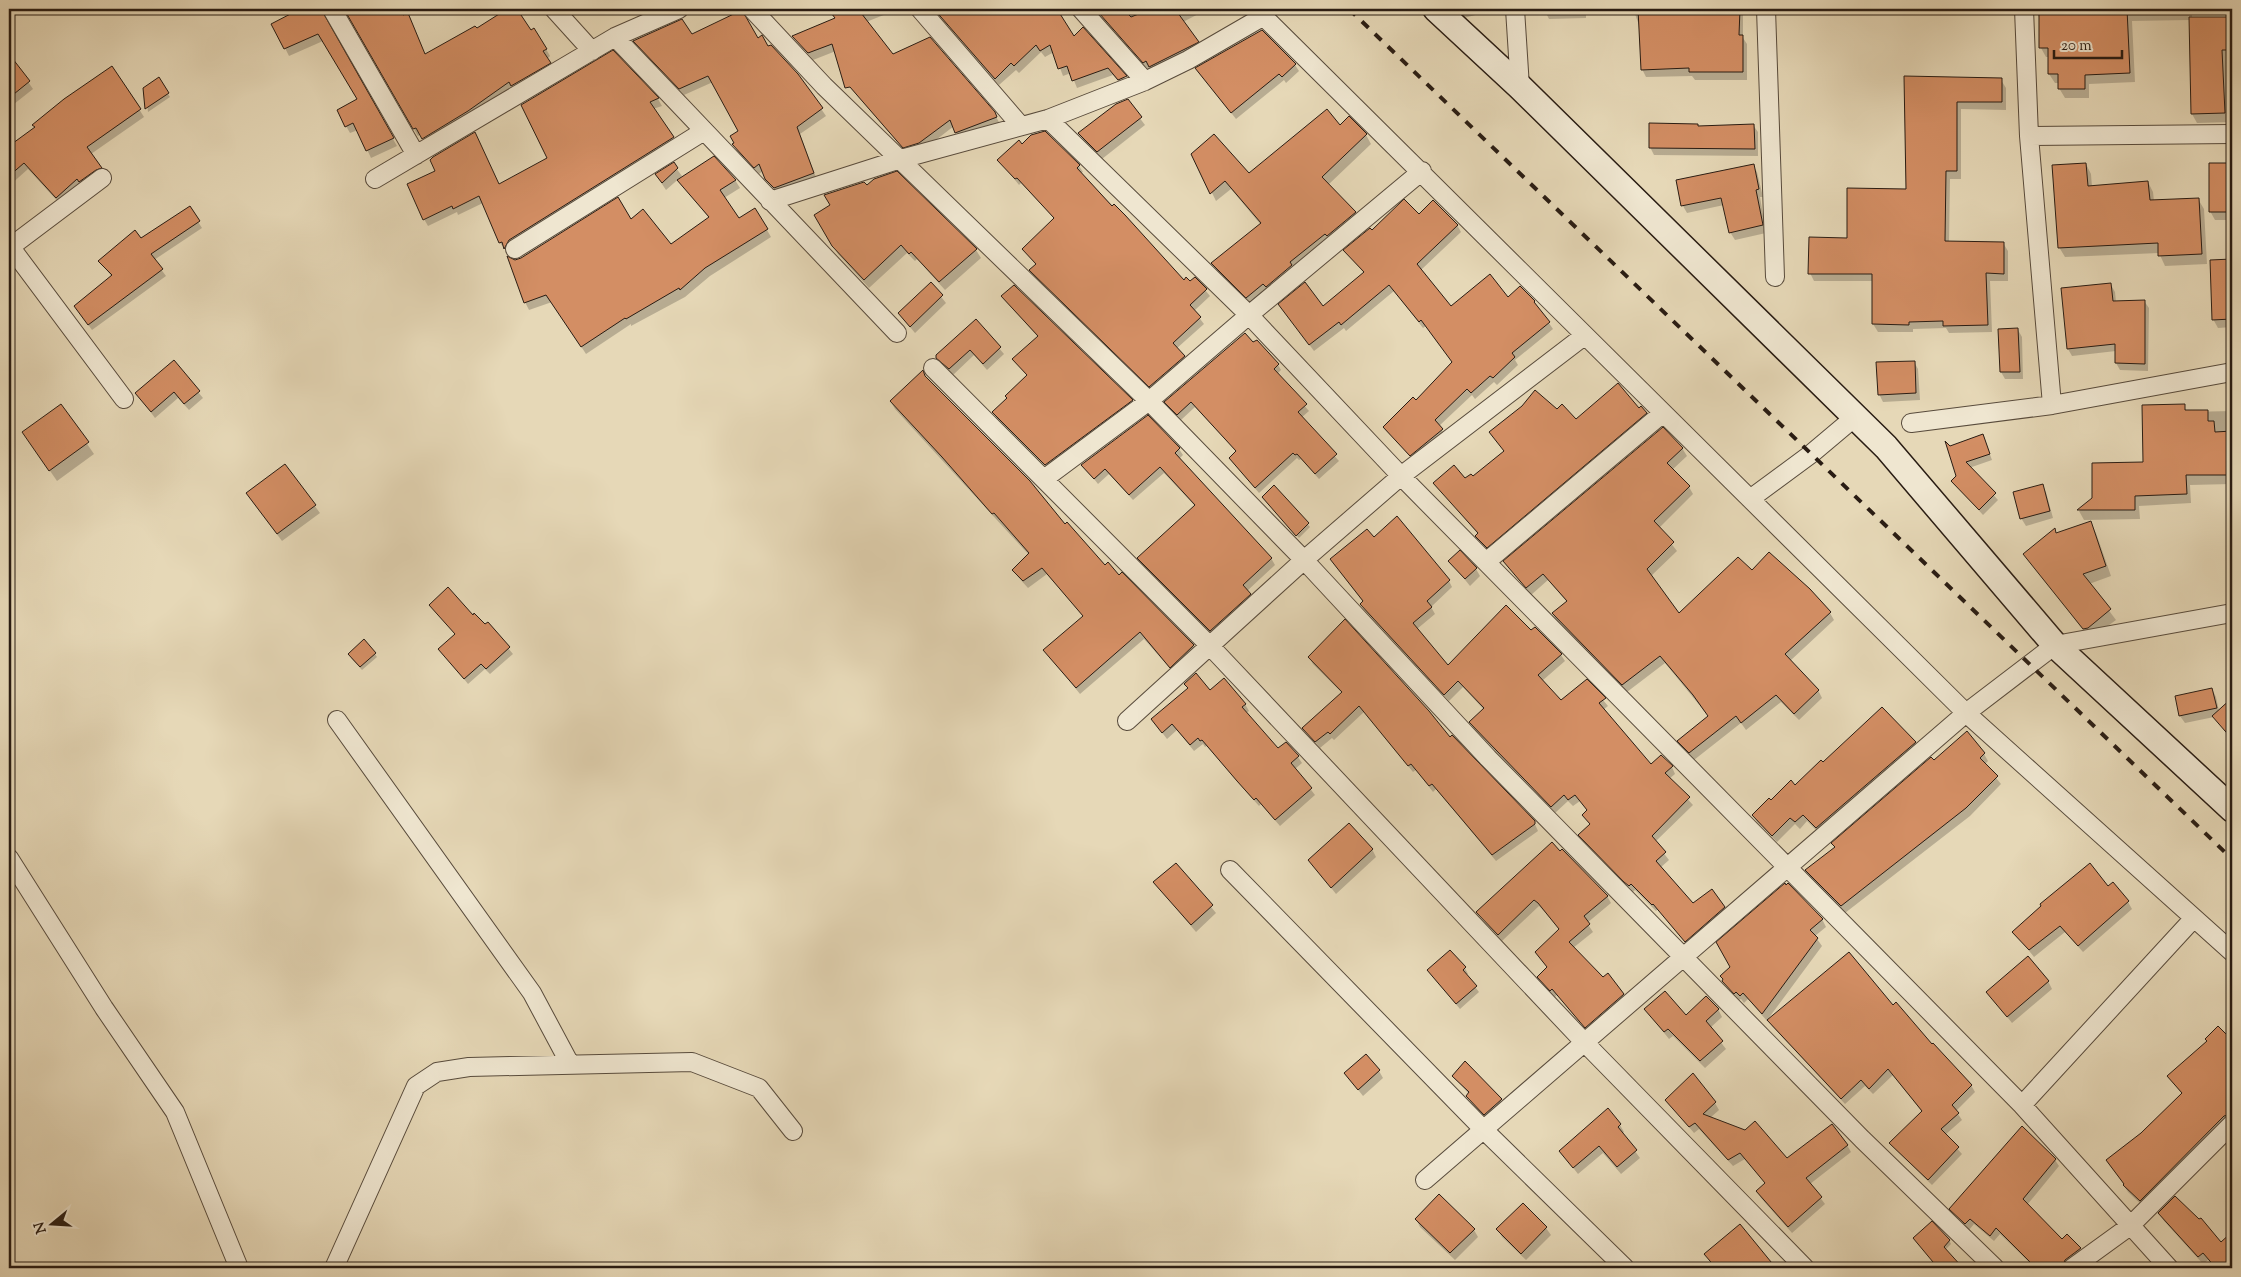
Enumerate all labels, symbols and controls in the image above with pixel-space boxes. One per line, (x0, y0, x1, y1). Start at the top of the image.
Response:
scale bar (2054, 28, 2121, 60)
text: 20 m (2061, 36, 2092, 57)
north arrow (28, 1200, 78, 1250)
text: N (30, 1219, 53, 1236)

